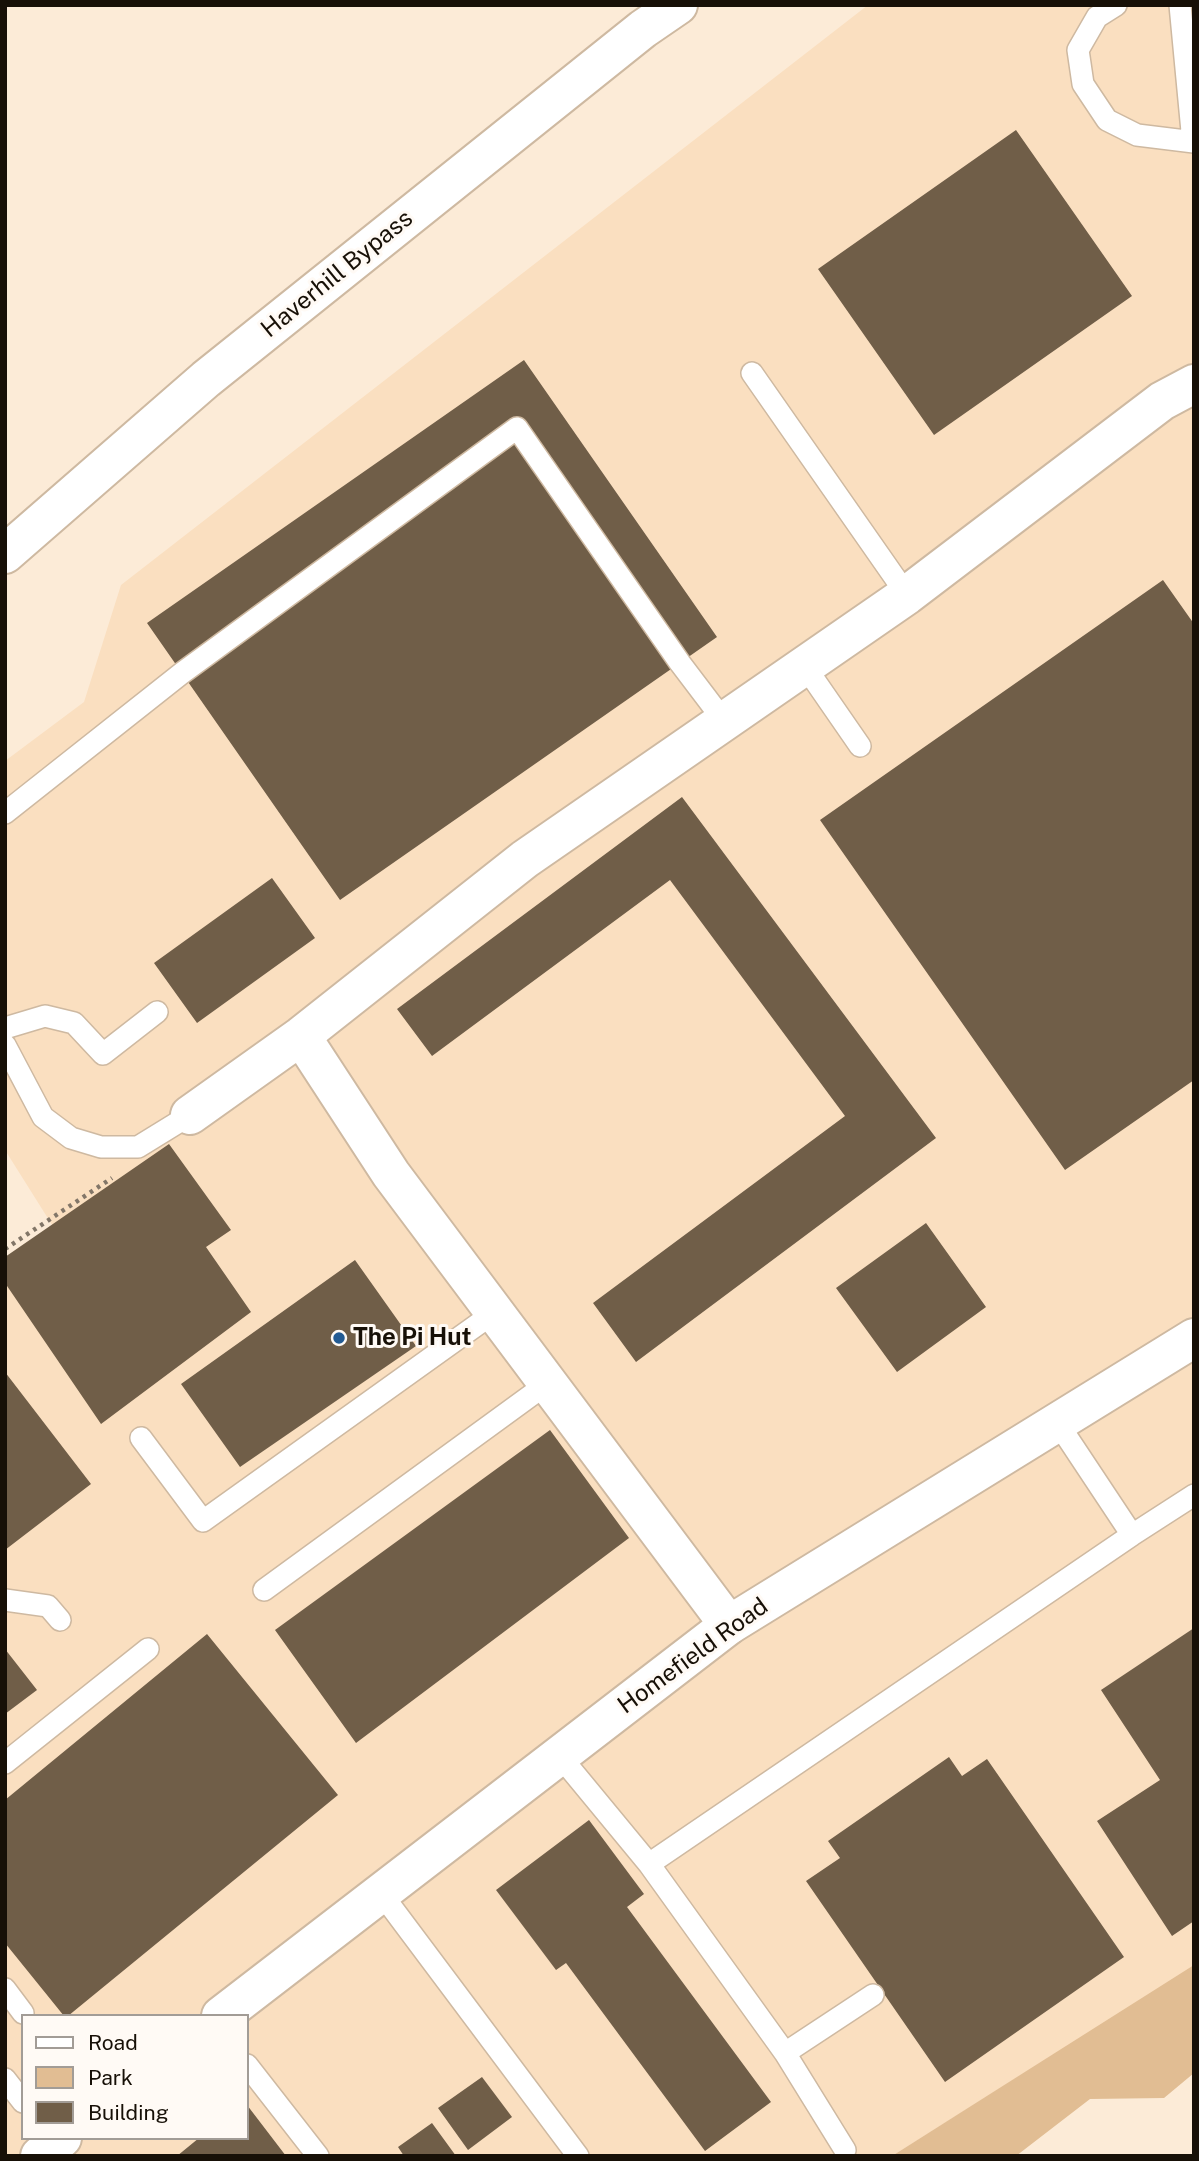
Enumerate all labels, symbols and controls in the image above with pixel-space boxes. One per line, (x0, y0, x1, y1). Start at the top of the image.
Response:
street label: Haverhill Bypass (256, 204, 418, 344)
place label: The Pi Hut (353, 1324, 471, 1352)
marker: The Pi Hut (331, 1330, 347, 1346)
street label: Homefield Road (612, 1592, 774, 1720)
legend (21, 2014, 248, 2140)
text: Road (88, 2030, 138, 2055)
text: Park (88, 2065, 133, 2090)
text: Building (88, 2100, 169, 2125)

